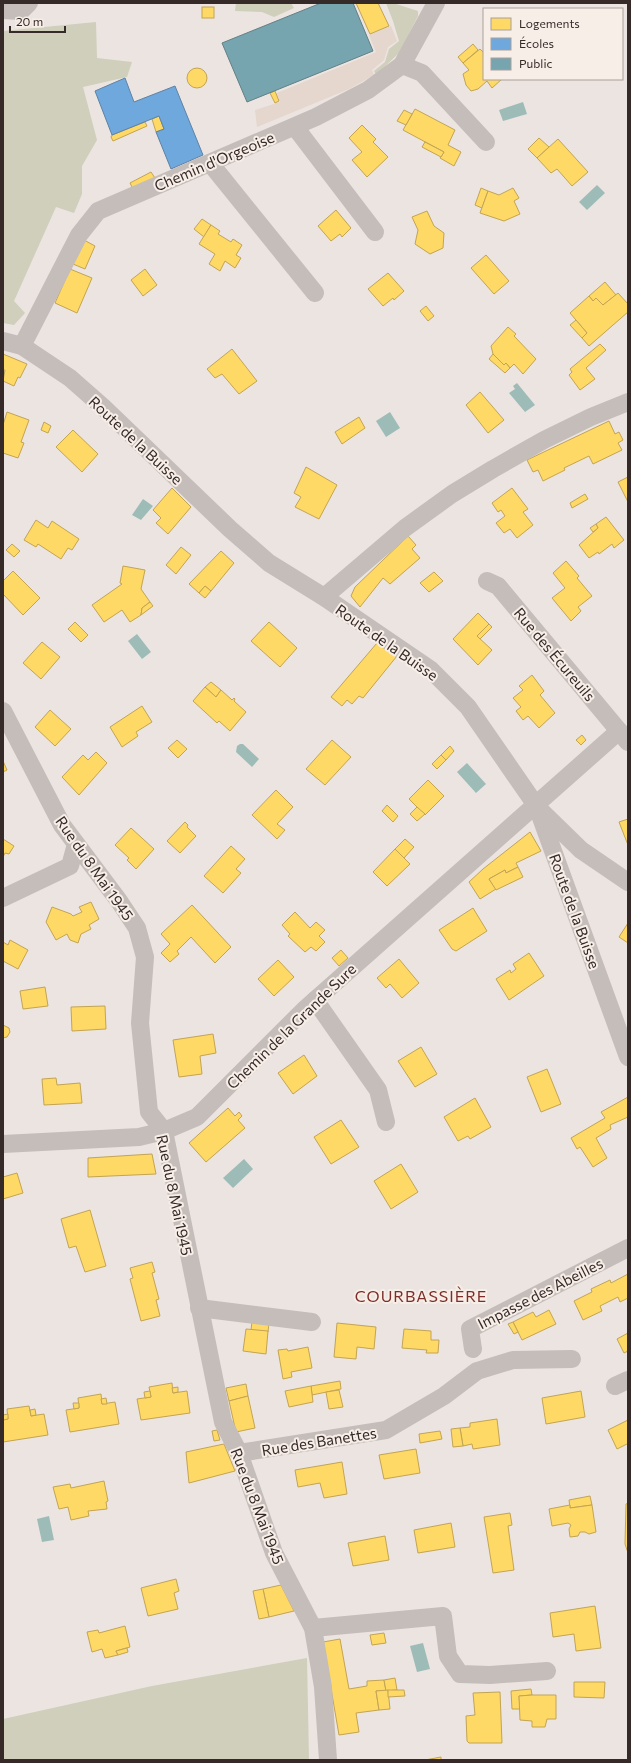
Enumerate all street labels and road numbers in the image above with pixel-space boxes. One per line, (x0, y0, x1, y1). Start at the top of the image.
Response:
street label: Chemin d'Orgeoise (151, 128, 277, 194)
street label: Route de la Buisse (86, 392, 187, 488)
street label: Route de la Buisse (332, 600, 442, 684)
street label: Rue des Écureuils (511, 603, 600, 705)
street label: Rue du 8 Mai 1945 (52, 812, 138, 924)
street label: Route de la Buisse (546, 851, 604, 971)
street label: Chemin de la Grande Sure (223, 959, 359, 1092)
street label: Rue du 8 Mai 1945 (153, 1133, 197, 1257)
street label: Impasse des Abeilles (474, 1254, 606, 1332)
street label: Rue des Banettes (260, 1423, 378, 1459)
street label: Rue du 8 Mai 1945 (228, 1445, 288, 1567)

